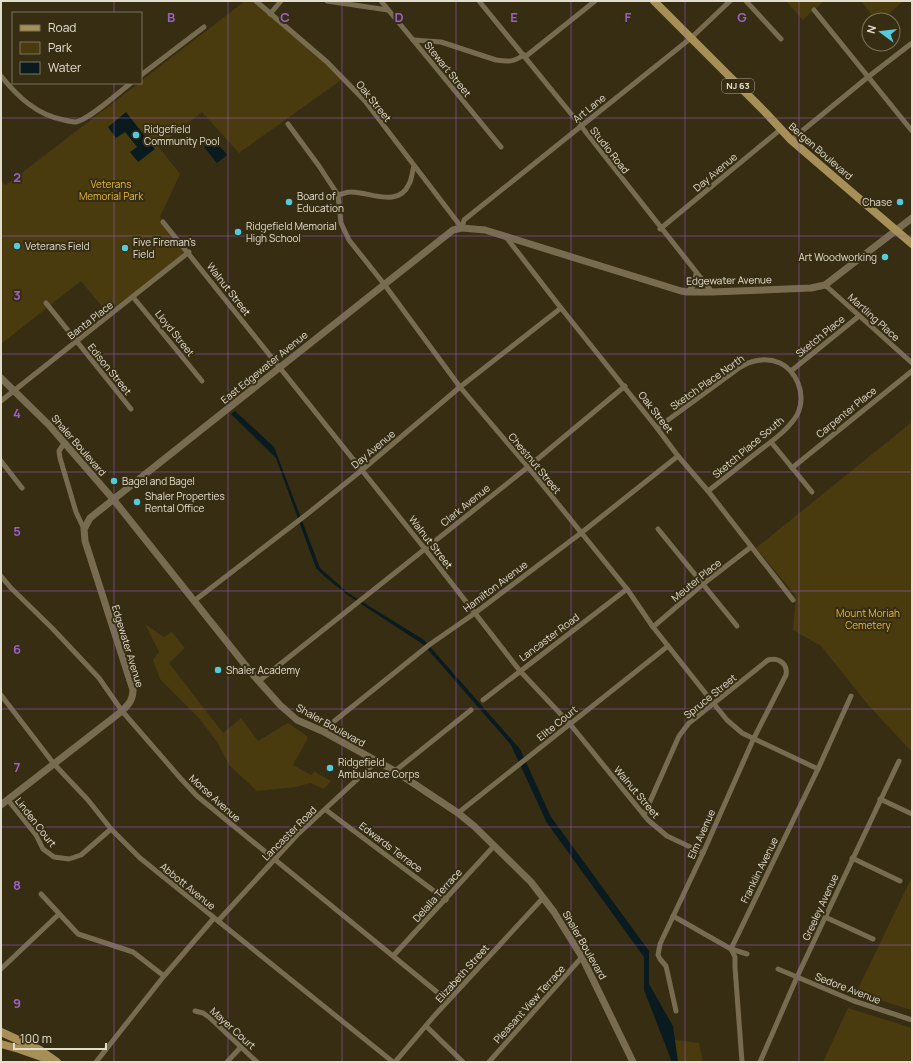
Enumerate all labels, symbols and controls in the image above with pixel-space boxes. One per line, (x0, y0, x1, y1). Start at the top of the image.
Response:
text: B (167, 8, 175, 26)
text: C (280, 8, 290, 26)
text: D (394, 8, 404, 26)
text: E (510, 8, 518, 26)
text: F (625, 8, 632, 26)
text: G (737, 8, 747, 26)
legend (12, 12, 142, 84)
north arrow (861, 12, 901, 52)
text: Road (48, 19, 76, 36)
text: N (863, 23, 879, 35)
street label: Stewart Street (421, 38, 475, 100)
text: Park (48, 39, 73, 56)
text: Water (48, 59, 82, 76)
street label: Oak Street (353, 78, 395, 124)
road number: NJ 63 (722, 79, 754, 93)
street label: Art Lane (570, 90, 608, 126)
street label: Bergen Boulevard (786, 119, 856, 183)
place label: Ridgefield Community Pool (144, 122, 220, 148)
street label: Studio Road (587, 124, 633, 176)
marker: Ridgefield Community Pool (131, 130, 141, 140)
street label: Day Avenue (690, 149, 740, 195)
text: 2 (13, 168, 21, 186)
park label: Veterans Memorial Park (79, 177, 144, 203)
place label: Board of Education (297, 189, 344, 215)
place label: Chase (862, 195, 892, 209)
marker: Board of Education (284, 197, 294, 207)
marker: Chase (895, 197, 905, 207)
place label: Ridgefield Memorial High School (246, 219, 337, 245)
marker: Ridgefield Memorial High School (233, 227, 243, 237)
place label: Five Fireman's Field (133, 235, 196, 261)
place label: Veterans Field (25, 239, 90, 253)
marker: Veterans Field (12, 241, 22, 251)
marker: Five Fireman's Field (120, 243, 130, 253)
place label: Art Woodworking (798, 250, 877, 264)
marker: Art Woodworking (880, 252, 890, 262)
street label: Walnut Street (204, 259, 254, 319)
street label: Edgewater Avenue (686, 272, 772, 288)
text: 3 (13, 286, 21, 304)
street label: Martling Place (845, 290, 903, 344)
street label: Banta Place (64, 298, 116, 342)
street label: Lloyd Street (152, 307, 198, 359)
street label: Sketch Place (793, 312, 848, 360)
street label: East Edgewater Avenue (218, 327, 311, 406)
street label: Edison Street (85, 340, 135, 398)
street label: Sketch Place North (667, 351, 747, 413)
street label: Carpenter Place (813, 383, 879, 441)
street label: Oak Street (635, 388, 677, 436)
text: 4 (13, 404, 21, 422)
street label: Shaler Boulevard (48, 411, 110, 479)
street label: Sketch Place South (709, 413, 787, 481)
street label: Day Avenue (348, 426, 398, 472)
street label: Chestnut Street (505, 430, 565, 496)
place label: Bagel and Bagel (122, 474, 195, 488)
marker: Bagel and Bagel (109, 476, 119, 486)
street label: Clark Avenue (437, 481, 493, 529)
place label: Shaler Properties Rental Office (145, 489, 225, 515)
marker: Shaler Properties Rental Office (132, 497, 142, 507)
street label: Walnut Street (406, 512, 456, 572)
text: 5 (13, 522, 21, 540)
street label: Meuter Place (668, 555, 724, 605)
street label: Hamilton Avenue (460, 557, 530, 615)
street label: Edgewater Avenue (109, 603, 147, 689)
park label: Mount Moriah Cemetery (836, 606, 900, 632)
street label: Lancaster Road (516, 610, 582, 664)
text: 6 (13, 640, 21, 658)
place label: Shaler Academy (226, 663, 301, 677)
marker: Shaler Academy (213, 665, 223, 675)
street label: Spruce Street (681, 670, 739, 722)
street label: Shaler Boulevard (294, 700, 368, 750)
street label: Elite Court (534, 702, 580, 744)
place label: Ridgefield Ambulance Corps (338, 755, 420, 781)
text: 7 (14, 758, 21, 776)
marker: Ridgefield Ambulance Corps (325, 763, 335, 773)
street label: Walnut Street (611, 763, 663, 821)
street label: Morse Avenue (186, 771, 244, 825)
street label: Linden Court (12, 794, 60, 850)
street label: Lancaster Road (259, 803, 319, 863)
street label: Elm Avenue (684, 807, 718, 861)
street label: Edwards Terrace (356, 819, 426, 876)
street label: Franklin Avenue (737, 835, 781, 905)
street label: Abbott Avenue (157, 859, 219, 913)
street label: Delalla Terrace (409, 865, 465, 925)
street label: Greeley Avenue (798, 871, 842, 943)
text: 8 (13, 876, 21, 894)
street label: Shaler Boulevard (560, 908, 610, 982)
street label: Elizabeth Street (432, 941, 492, 1005)
street label: Pleasant View Terrace (490, 962, 568, 1046)
street label: Sedore Avenue (813, 969, 883, 1007)
text: 9 (13, 994, 21, 1012)
street label: Mayer Court (207, 1004, 259, 1052)
scale bar (14, 1025, 106, 1051)
text: 100 m (20, 1030, 52, 1047)

